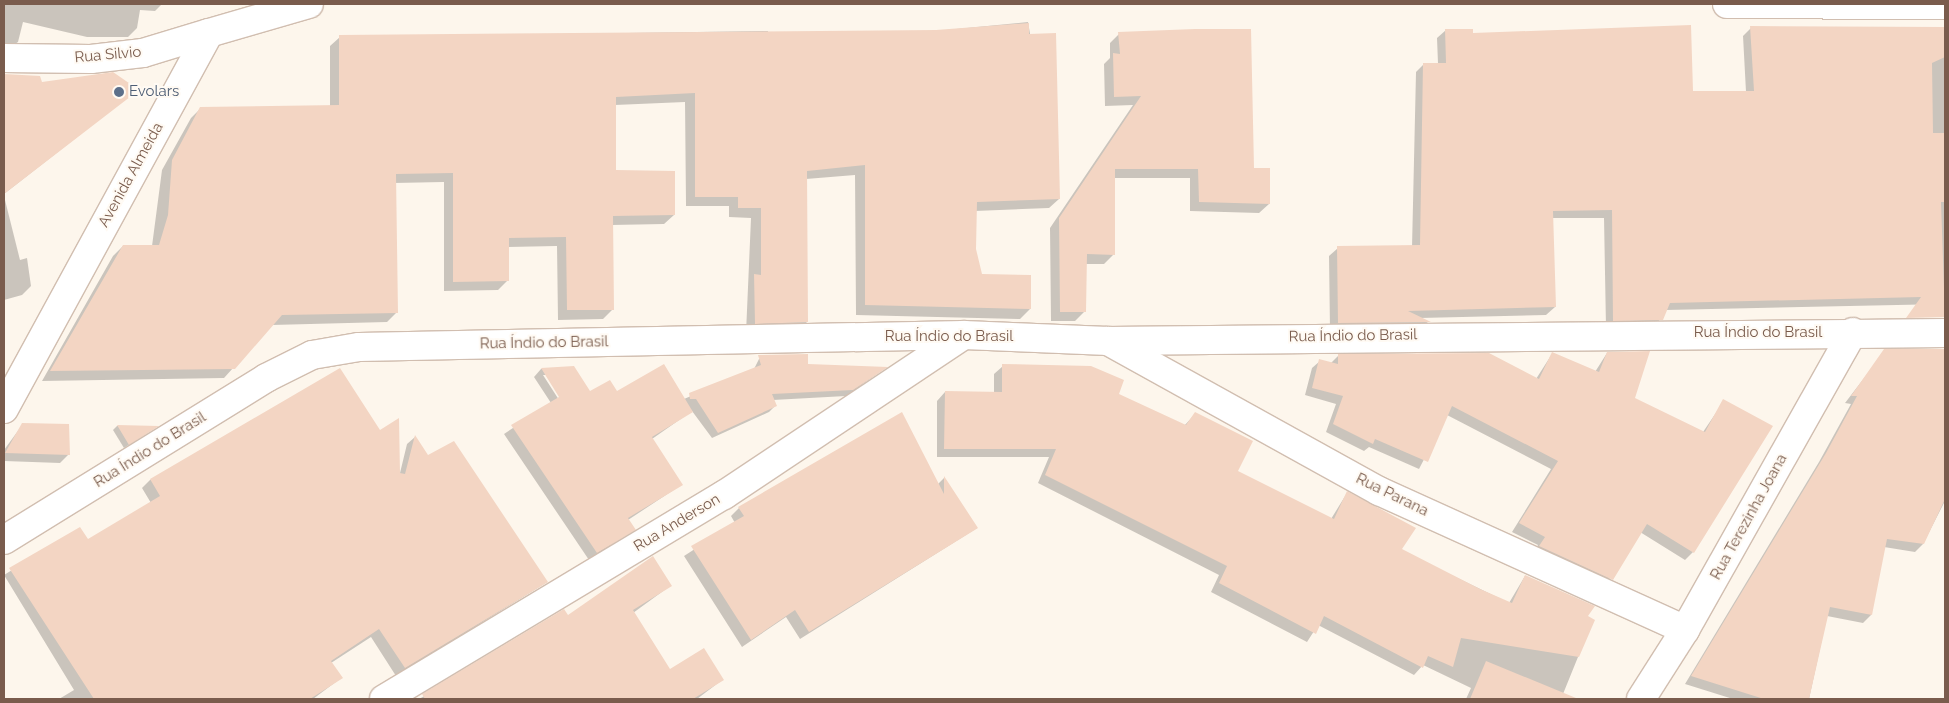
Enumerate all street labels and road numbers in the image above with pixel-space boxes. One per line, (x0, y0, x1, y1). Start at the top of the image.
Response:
street label: Rua Silvio (74, 43, 142, 67)
street label: Avenida Almeida (95, 119, 167, 231)
street label: Rua Índio do Brasil (1694, 324, 1822, 342)
street label: Rua Índio do Brasil (1289, 326, 1417, 346)
street label: Rua Índio do Brasil (885, 328, 1013, 346)
street label: Rua Índio do Brasil (480, 333, 608, 353)
street label: Rua Índio do Brasil (91, 408, 209, 492)
street label: Rua Terezinha Joana (1707, 451, 1791, 583)
street label: Rua Parana (1353, 470, 1431, 520)
street label: Rua Anderson (630, 490, 724, 556)

